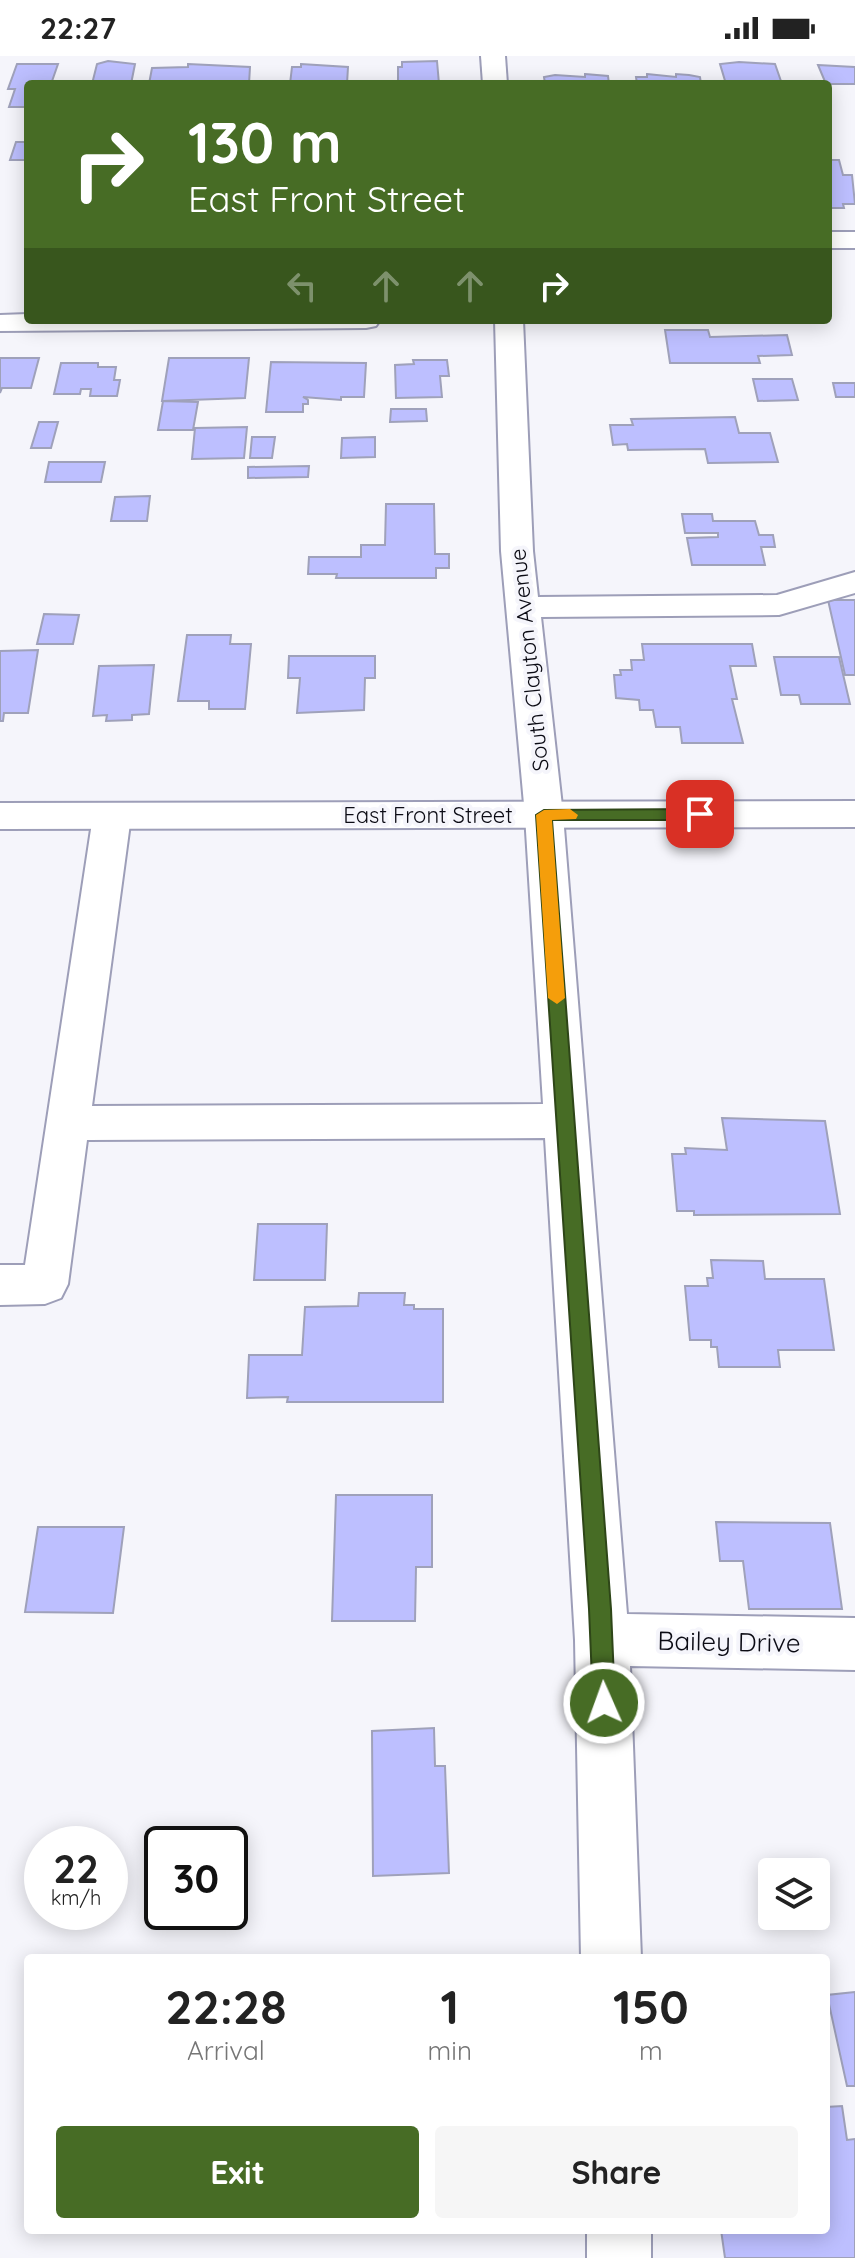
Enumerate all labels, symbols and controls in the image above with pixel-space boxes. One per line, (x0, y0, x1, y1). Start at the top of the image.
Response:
text: 22:27 (40, 9, 116, 47)
text: 130 m (188, 107, 342, 177)
icon: right (56, 112, 160, 216)
text: East Front Street (188, 176, 465, 221)
icon: left (280, 264, 324, 308)
icon: ahead (364, 264, 408, 308)
icon: ahead (448, 264, 492, 308)
icon: right (532, 264, 576, 308)
street label: South Clayton Avenue (503, 547, 555, 773)
pin (666, 780, 734, 848)
icon: arrive (678, 792, 722, 836)
street label: East Front Street (343, 801, 513, 829)
street label: Bailey Drive (657, 1624, 801, 1659)
position arrow (562, 1661, 646, 1745)
speed limit sign: 30 (144, 1826, 248, 1930)
text: 22 (53, 1843, 99, 1893)
map controls (758, 1858, 830, 1930)
button: layers (758, 1858, 830, 1930)
text: km/h (51, 1885, 101, 1910)
text: 22:28 (165, 1976, 286, 2036)
text: 1 (440, 1976, 459, 2036)
text: 150 (613, 1976, 689, 2036)
text: Arrival (187, 2034, 265, 2067)
text: min (428, 2034, 472, 2067)
text: m (639, 2034, 663, 2067)
button: Exit (56, 2126, 419, 2218)
button: Share (435, 2126, 798, 2218)

